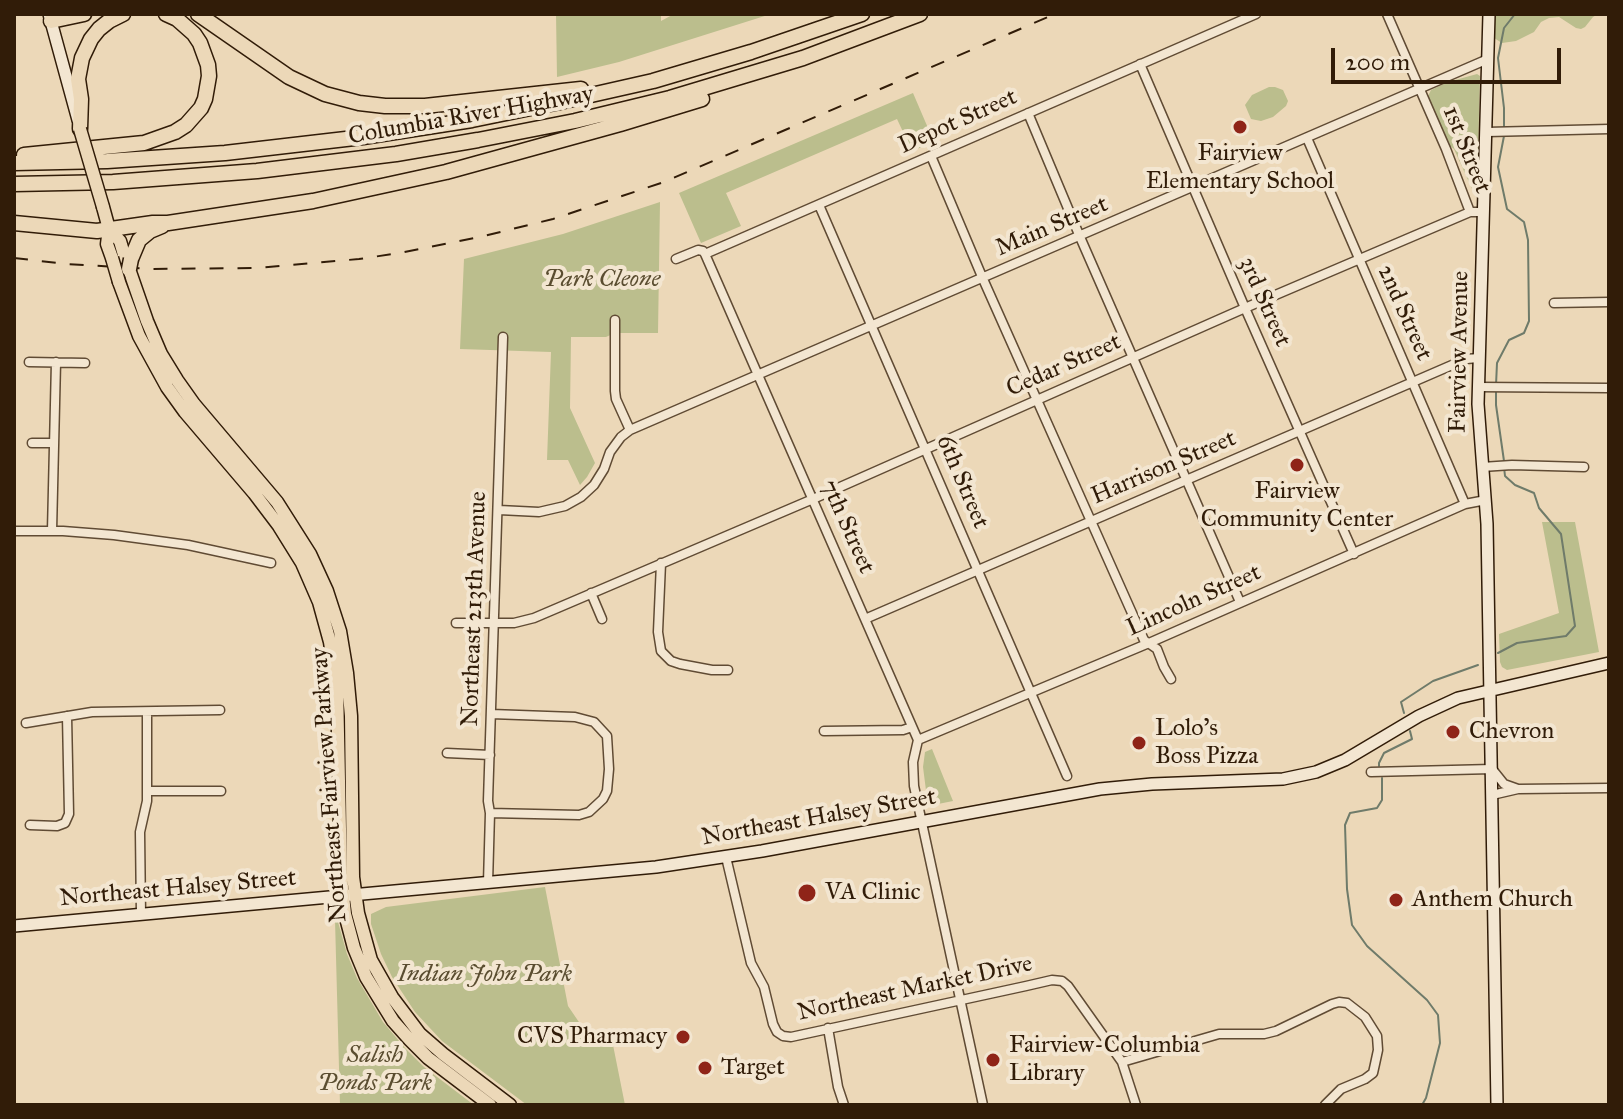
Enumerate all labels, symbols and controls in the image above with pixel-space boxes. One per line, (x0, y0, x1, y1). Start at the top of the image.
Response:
scale bar (1335, 32, 1565, 82)
text: 200 m (1345, 47, 1410, 77)
street label: Columbia River Highway (346, 80, 596, 152)
street label: Depot Street (894, 83, 1022, 161)
street label: 1st Street (1436, 102, 1496, 198)
marker: Fairview Elementary School (1231, 118, 1249, 136)
place label: Fairview Elementary School (1146, 140, 1334, 196)
street label: Main Street (991, 190, 1113, 264)
street label: 3rd Street (1231, 253, 1297, 351)
street label: 2nd Street (1370, 261, 1438, 365)
park label: Park Cleone (544, 266, 660, 294)
street label: Fairview Avenue (1444, 271, 1476, 433)
street label: Cedar Street (1002, 328, 1126, 404)
street label: Harrison Street (1087, 425, 1241, 511)
street label: 6th Street (929, 431, 995, 533)
marker: Fairview Community Center (1288, 456, 1306, 474)
street label: 7th Street (814, 476, 880, 578)
place label: Fairview Community Center (1201, 478, 1393, 534)
street label: Northeast 213th Avenue (457, 491, 493, 727)
street label: Lincoln Street (1122, 559, 1266, 643)
street label: Northeast Fairview Parkway (306, 646, 354, 924)
place label: Lolo's Boss Pizza (1155, 715, 1258, 771)
place label: Chevron (1469, 718, 1554, 746)
marker: Chevron (1444, 723, 1462, 741)
marker: Lolo's Boss Pizza (1130, 734, 1148, 752)
street label: Northeast Halsey Street (700, 783, 938, 853)
street label: Northeast Halsey Street (58, 864, 298, 914)
place label: VA Clinic (825, 879, 921, 907)
marker: VA Clinic (796, 882, 818, 904)
place label: Anthem Church (1412, 886, 1573, 914)
marker: Anthem Church (1387, 891, 1405, 909)
street label: Northeast Market Drive (795, 950, 1035, 1028)
park label: Indian John Park (398, 961, 572, 989)
place label: CVS Pharmacy (517, 1023, 667, 1051)
marker: CVS Pharmacy (674, 1028, 692, 1046)
place label: Fairview-Columbia Library (1009, 1032, 1200, 1088)
park label: Salish Ponds Park (318, 1042, 432, 1098)
marker: Fairview-Columbia Library (984, 1051, 1002, 1069)
place label: Target (721, 1054, 785, 1082)
marker: Target (696, 1059, 714, 1077)

